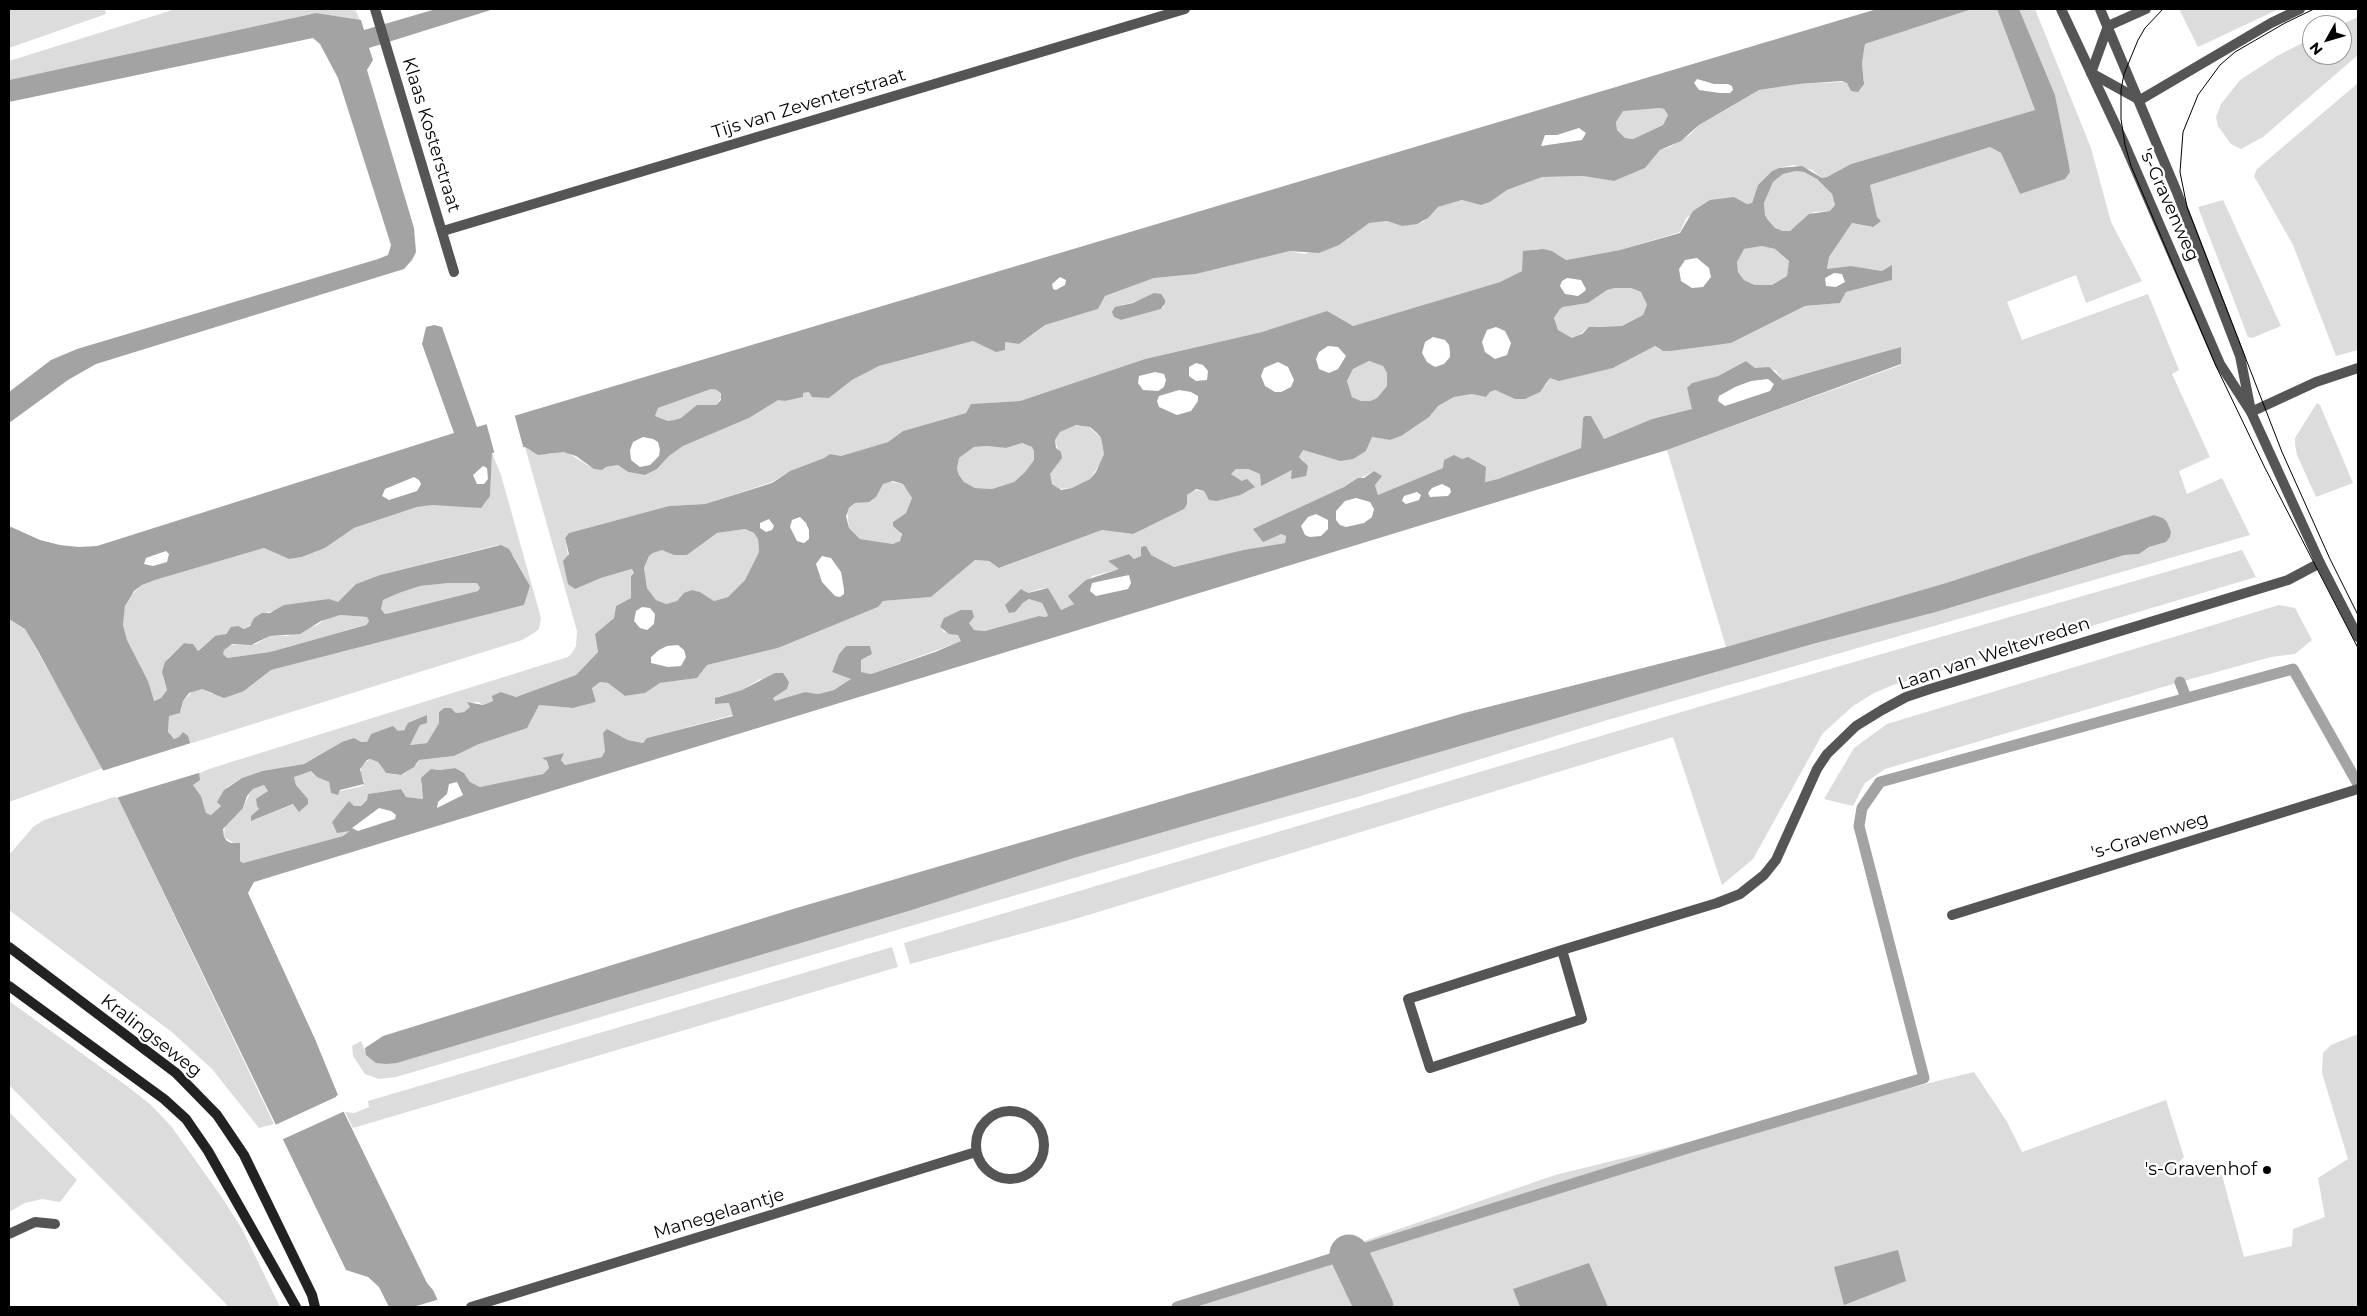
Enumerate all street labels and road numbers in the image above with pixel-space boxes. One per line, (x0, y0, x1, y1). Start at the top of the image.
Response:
street label: Klaas Kosterstraat (397, 55, 465, 215)
street label: Tijs van Zeventerstraat (710, 64, 908, 144)
street label: 's-Gravenweg (2134, 145, 2204, 265)
street label: Laan van Weltevreden (1895, 613, 2093, 695)
street label: 's-Gravenweg (2089, 808, 2211, 864)
street label: Kralingseweg (96, 990, 206, 1082)
street label: Manegelaantje (651, 1184, 787, 1244)

